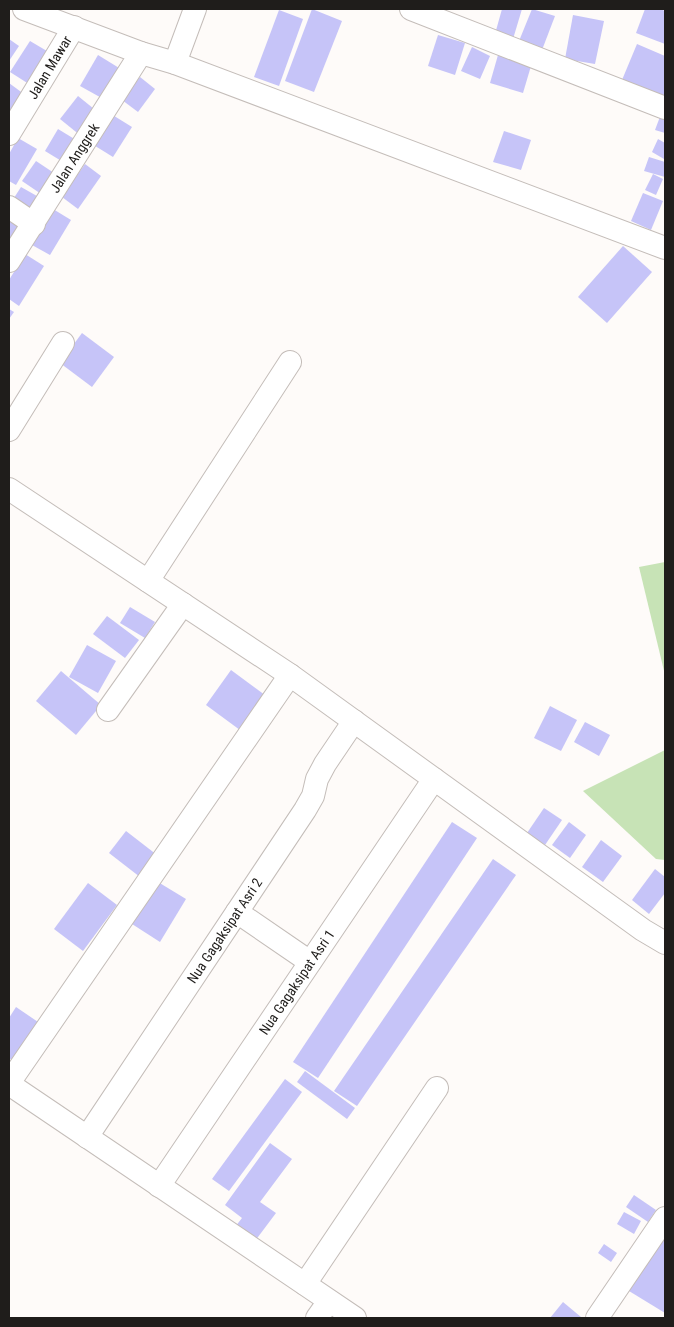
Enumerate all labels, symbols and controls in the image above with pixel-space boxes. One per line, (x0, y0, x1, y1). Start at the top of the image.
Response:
street label: Jalan Mawar (24, 33, 75, 102)
street label: Jalan Anggrek (46, 120, 103, 196)
street label: Nua Gagaksipat Asri 2 (184, 875, 265, 986)
street label: Nua Gagaksipat Asri 1 (256, 927, 338, 1038)

